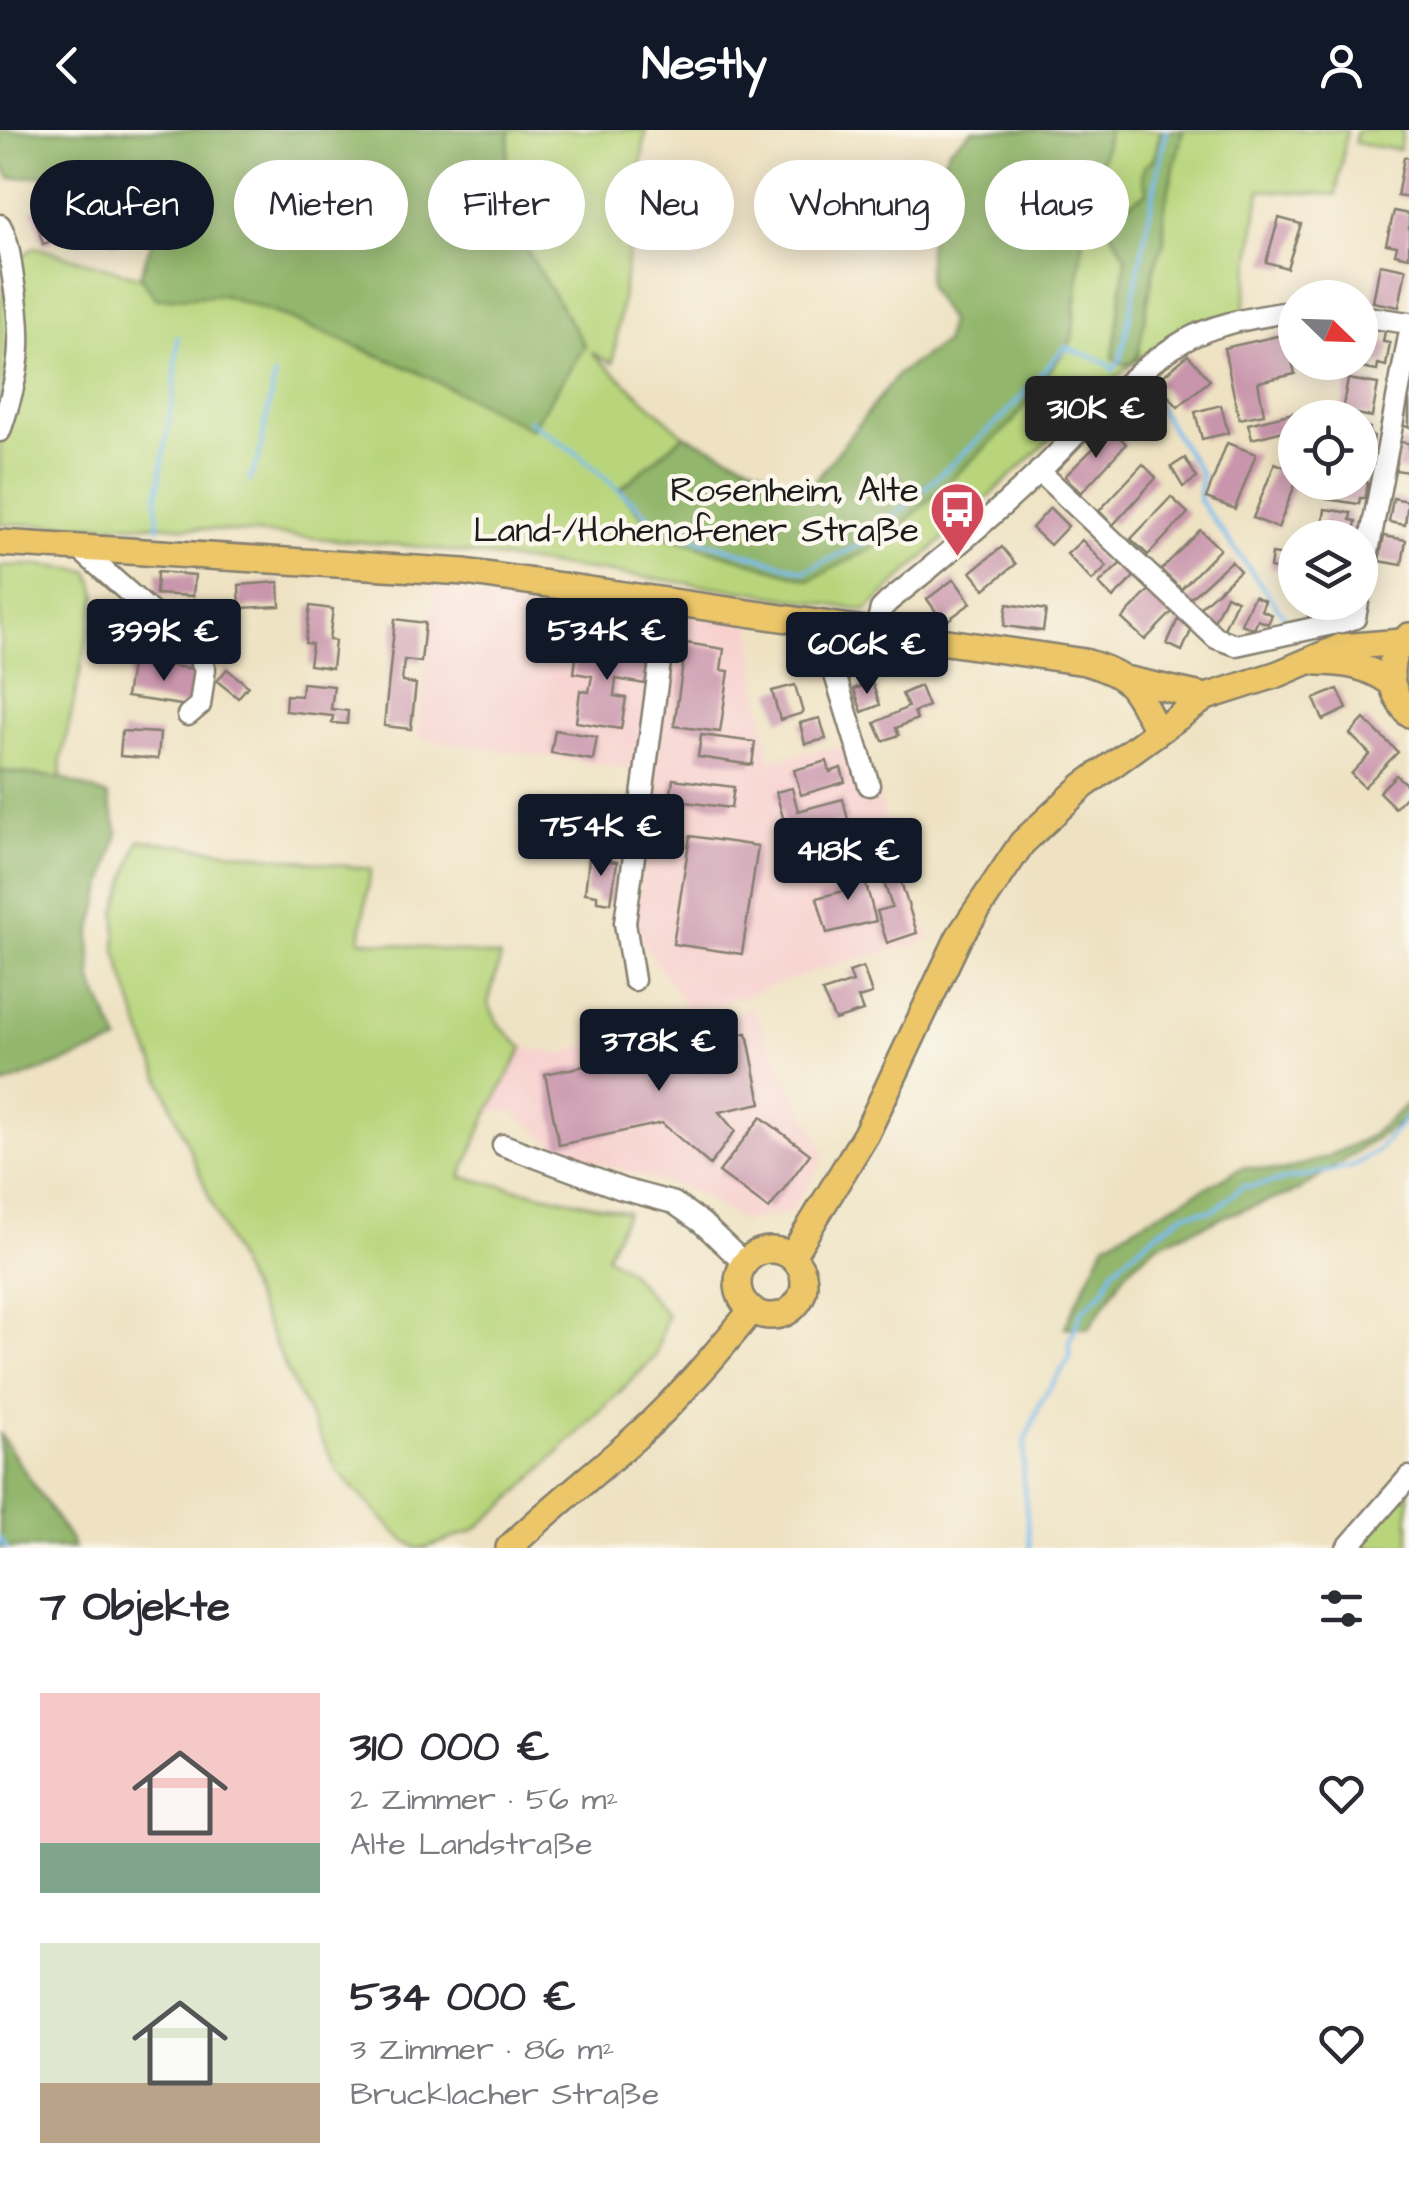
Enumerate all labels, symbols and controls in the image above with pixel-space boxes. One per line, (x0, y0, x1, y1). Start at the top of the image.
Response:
text: Nestly (642, 34, 767, 96)
icon: back (40, 38, 95, 93)
icon: person (1314, 38, 1369, 93)
chip: Kaufen (30, 160, 214, 250)
chip: Mieten (234, 160, 408, 250)
chip: Filter (428, 160, 585, 250)
chip: Neu (605, 160, 734, 250)
chip: Wohnung (754, 160, 965, 250)
chip: Haus (985, 160, 1129, 250)
north arrow (1278, 280, 1378, 380)
map controls (1278, 280, 1378, 620)
pin: 310K € (1015, 376, 1177, 461)
text: 310K € (1047, 386, 1145, 431)
button: locate (1278, 400, 1378, 500)
place label: Rosenheim, Alte Land-/Hohenofener Straße (473, 466, 919, 555)
bus stop icon: Rosenheim, Alte Land-/Hohenofener Straße (928, 479, 988, 558)
button: layers (1278, 520, 1378, 620)
pin: 534K € (526, 598, 688, 683)
pin: 399K € (83, 599, 245, 684)
text: 534K € (548, 608, 666, 653)
text: 399K € (109, 609, 219, 654)
pin: 606K € (786, 612, 948, 697)
text: 606K € (808, 622, 926, 667)
pin: 754K € (520, 794, 682, 879)
text: 754K € (540, 804, 662, 849)
pin: 418K € (767, 818, 929, 903)
text: 418K € (796, 828, 900, 873)
pin: 378K € (578, 1009, 740, 1094)
text: 378K € (602, 1019, 716, 1064)
text: 7 Objekte (40, 1579, 230, 1637)
icon: filters (1314, 1581, 1369, 1636)
text: 310 000 € (350, 1719, 550, 1777)
icon: home (120, 1733, 240, 1853)
icon: heart (1314, 1766, 1369, 1821)
text: 2 Zimmer · 56 m² (350, 1777, 618, 1822)
text: Alte Landstraße (350, 1822, 592, 1867)
text: 534 000 € (350, 1969, 576, 2027)
icon: home (120, 1983, 240, 2103)
icon: heart (1314, 2016, 1369, 2071)
text: 3 Zimmer · 86 m² (350, 2027, 614, 2072)
text: Brucklacher Straße (350, 2072, 659, 2117)

